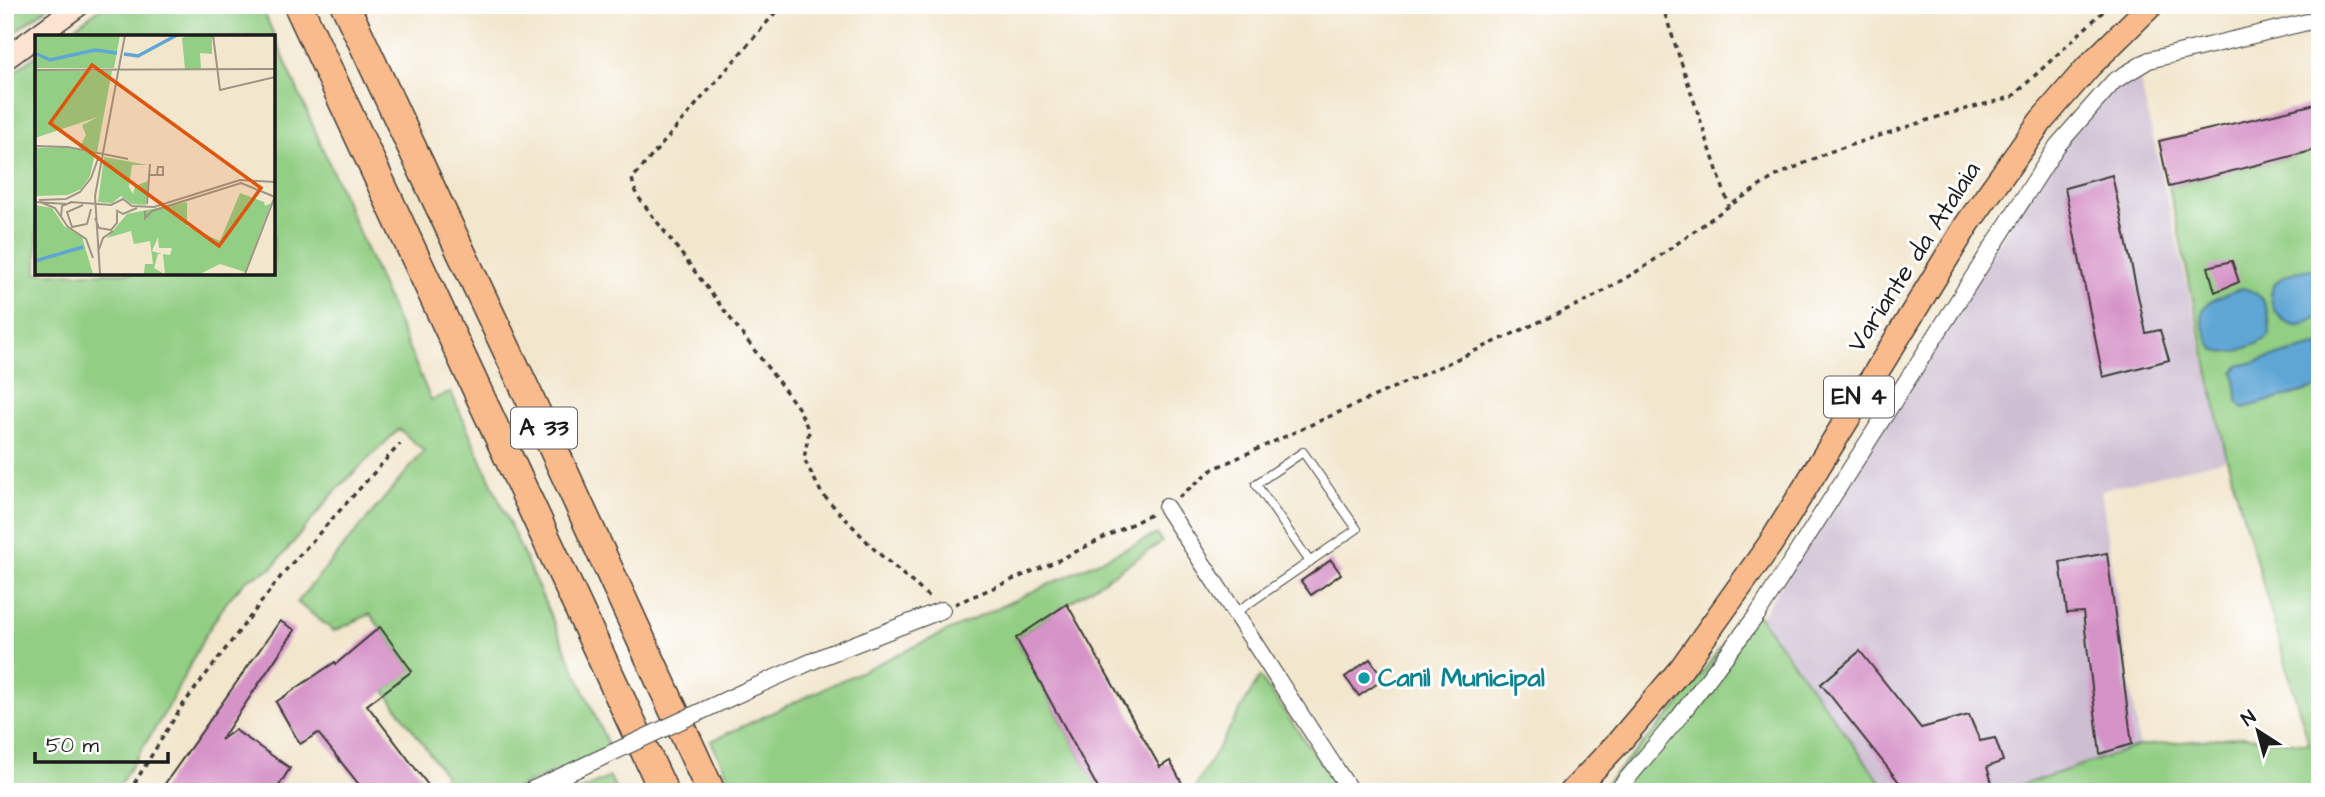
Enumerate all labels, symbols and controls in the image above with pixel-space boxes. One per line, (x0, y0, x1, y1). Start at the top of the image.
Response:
inset map (35, 35, 275, 275)
street label: Variante da Atalaia (1839, 155, 1989, 359)
road number: EN 4 (1824, 376, 1894, 418)
road number: A 33 (511, 408, 577, 448)
place label: Canil Municipal (1378, 660, 1545, 696)
marker: Canil Municipal (1356, 670, 1372, 686)
north arrow (2224, 696, 2294, 766)
text: N (2236, 704, 2262, 733)
scale bar (35, 720, 168, 764)
text: 50 m (46, 731, 100, 760)

